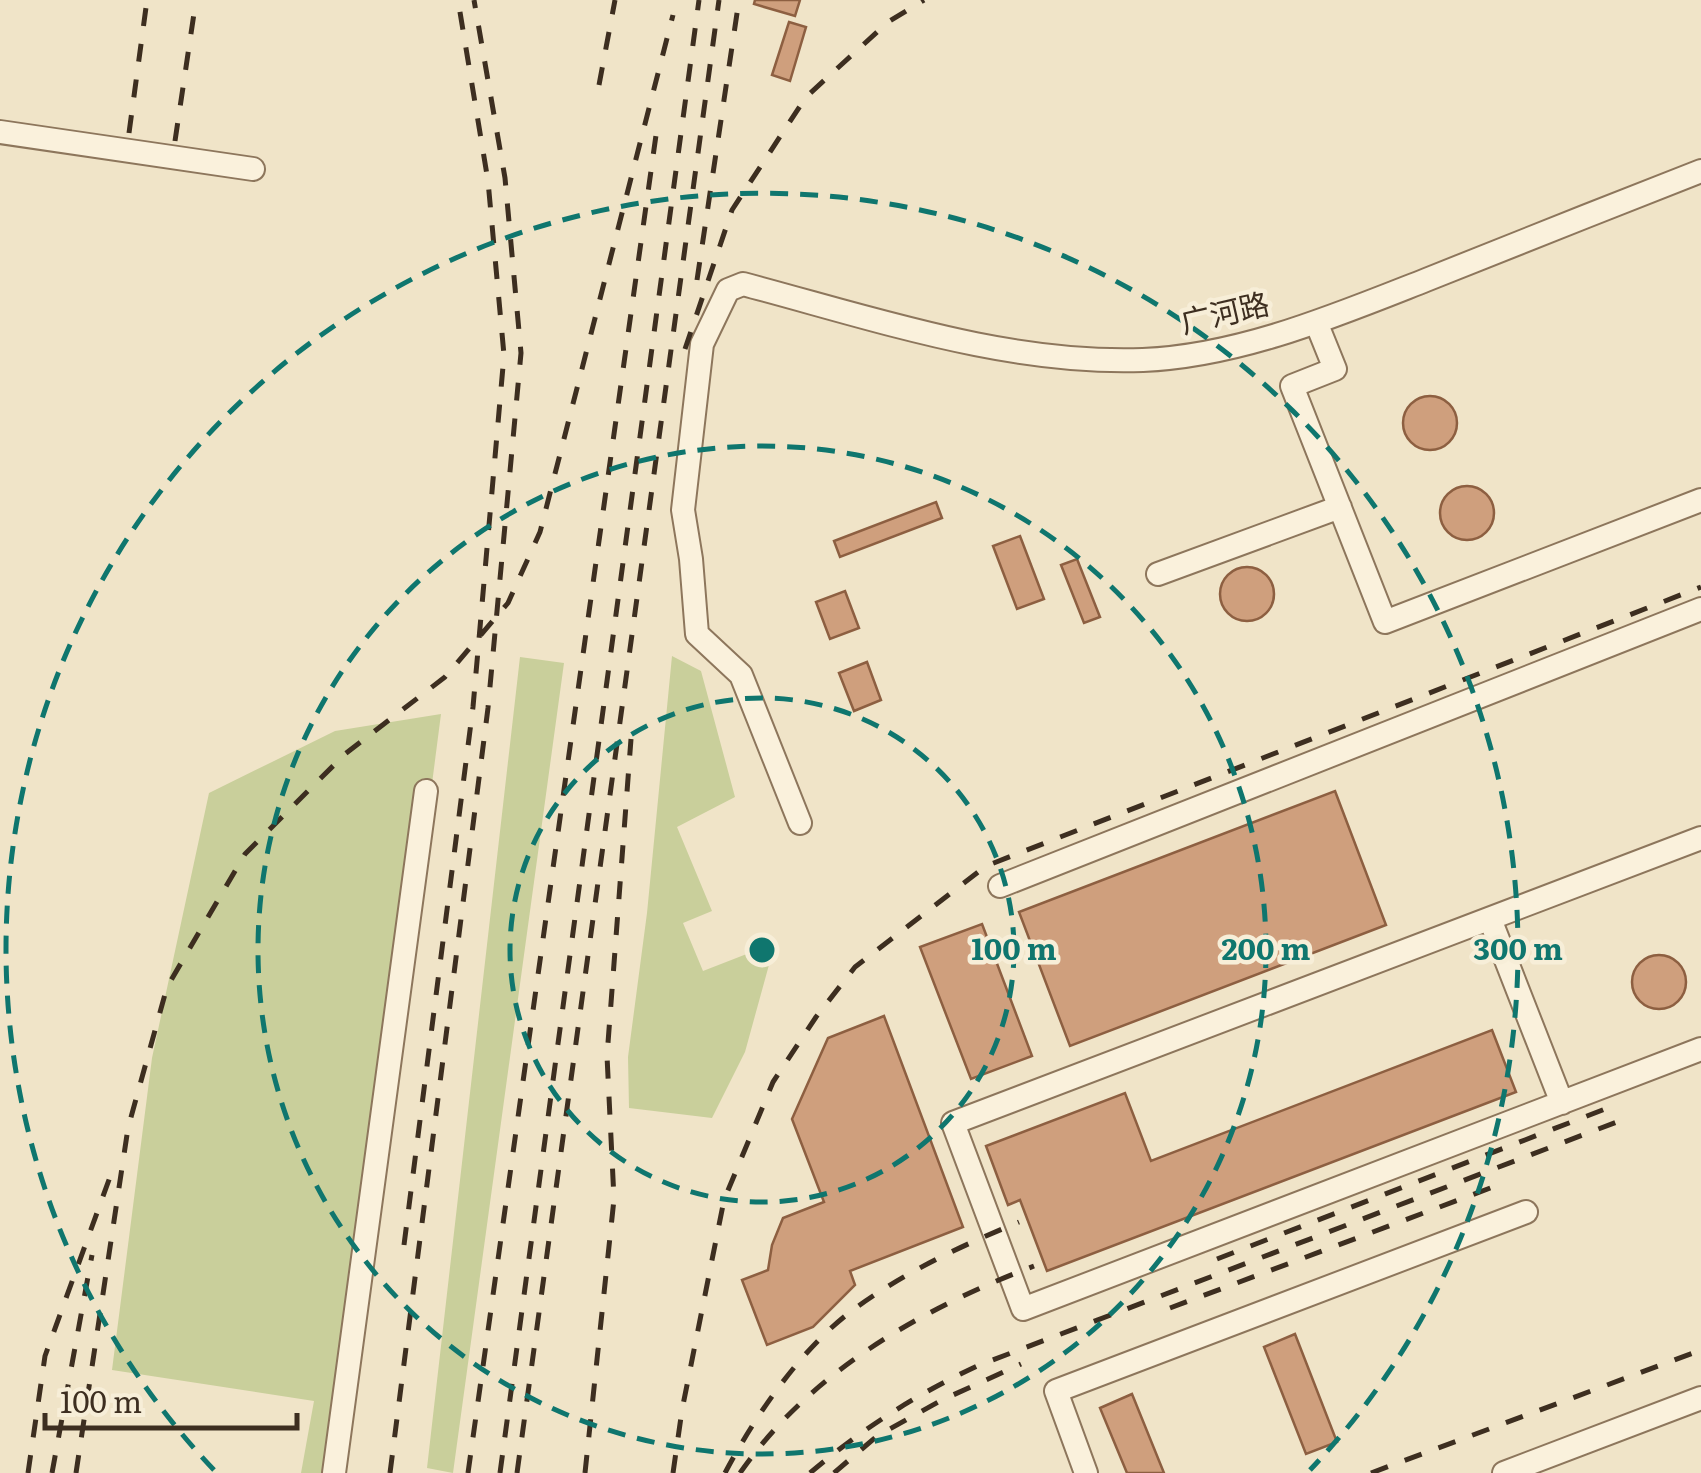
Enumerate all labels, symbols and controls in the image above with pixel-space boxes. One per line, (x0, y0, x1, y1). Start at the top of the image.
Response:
street label: 广河路 (1176, 280, 1273, 343)
text: 100 m (971, 925, 1057, 969)
text: 200 m (1222, 925, 1311, 969)
text: 300 m (1473, 925, 1563, 969)
centre of rings (744, 932, 780, 968)
scale bar (45, 1368, 298, 1430)
text: 100 m (60, 1378, 142, 1422)

